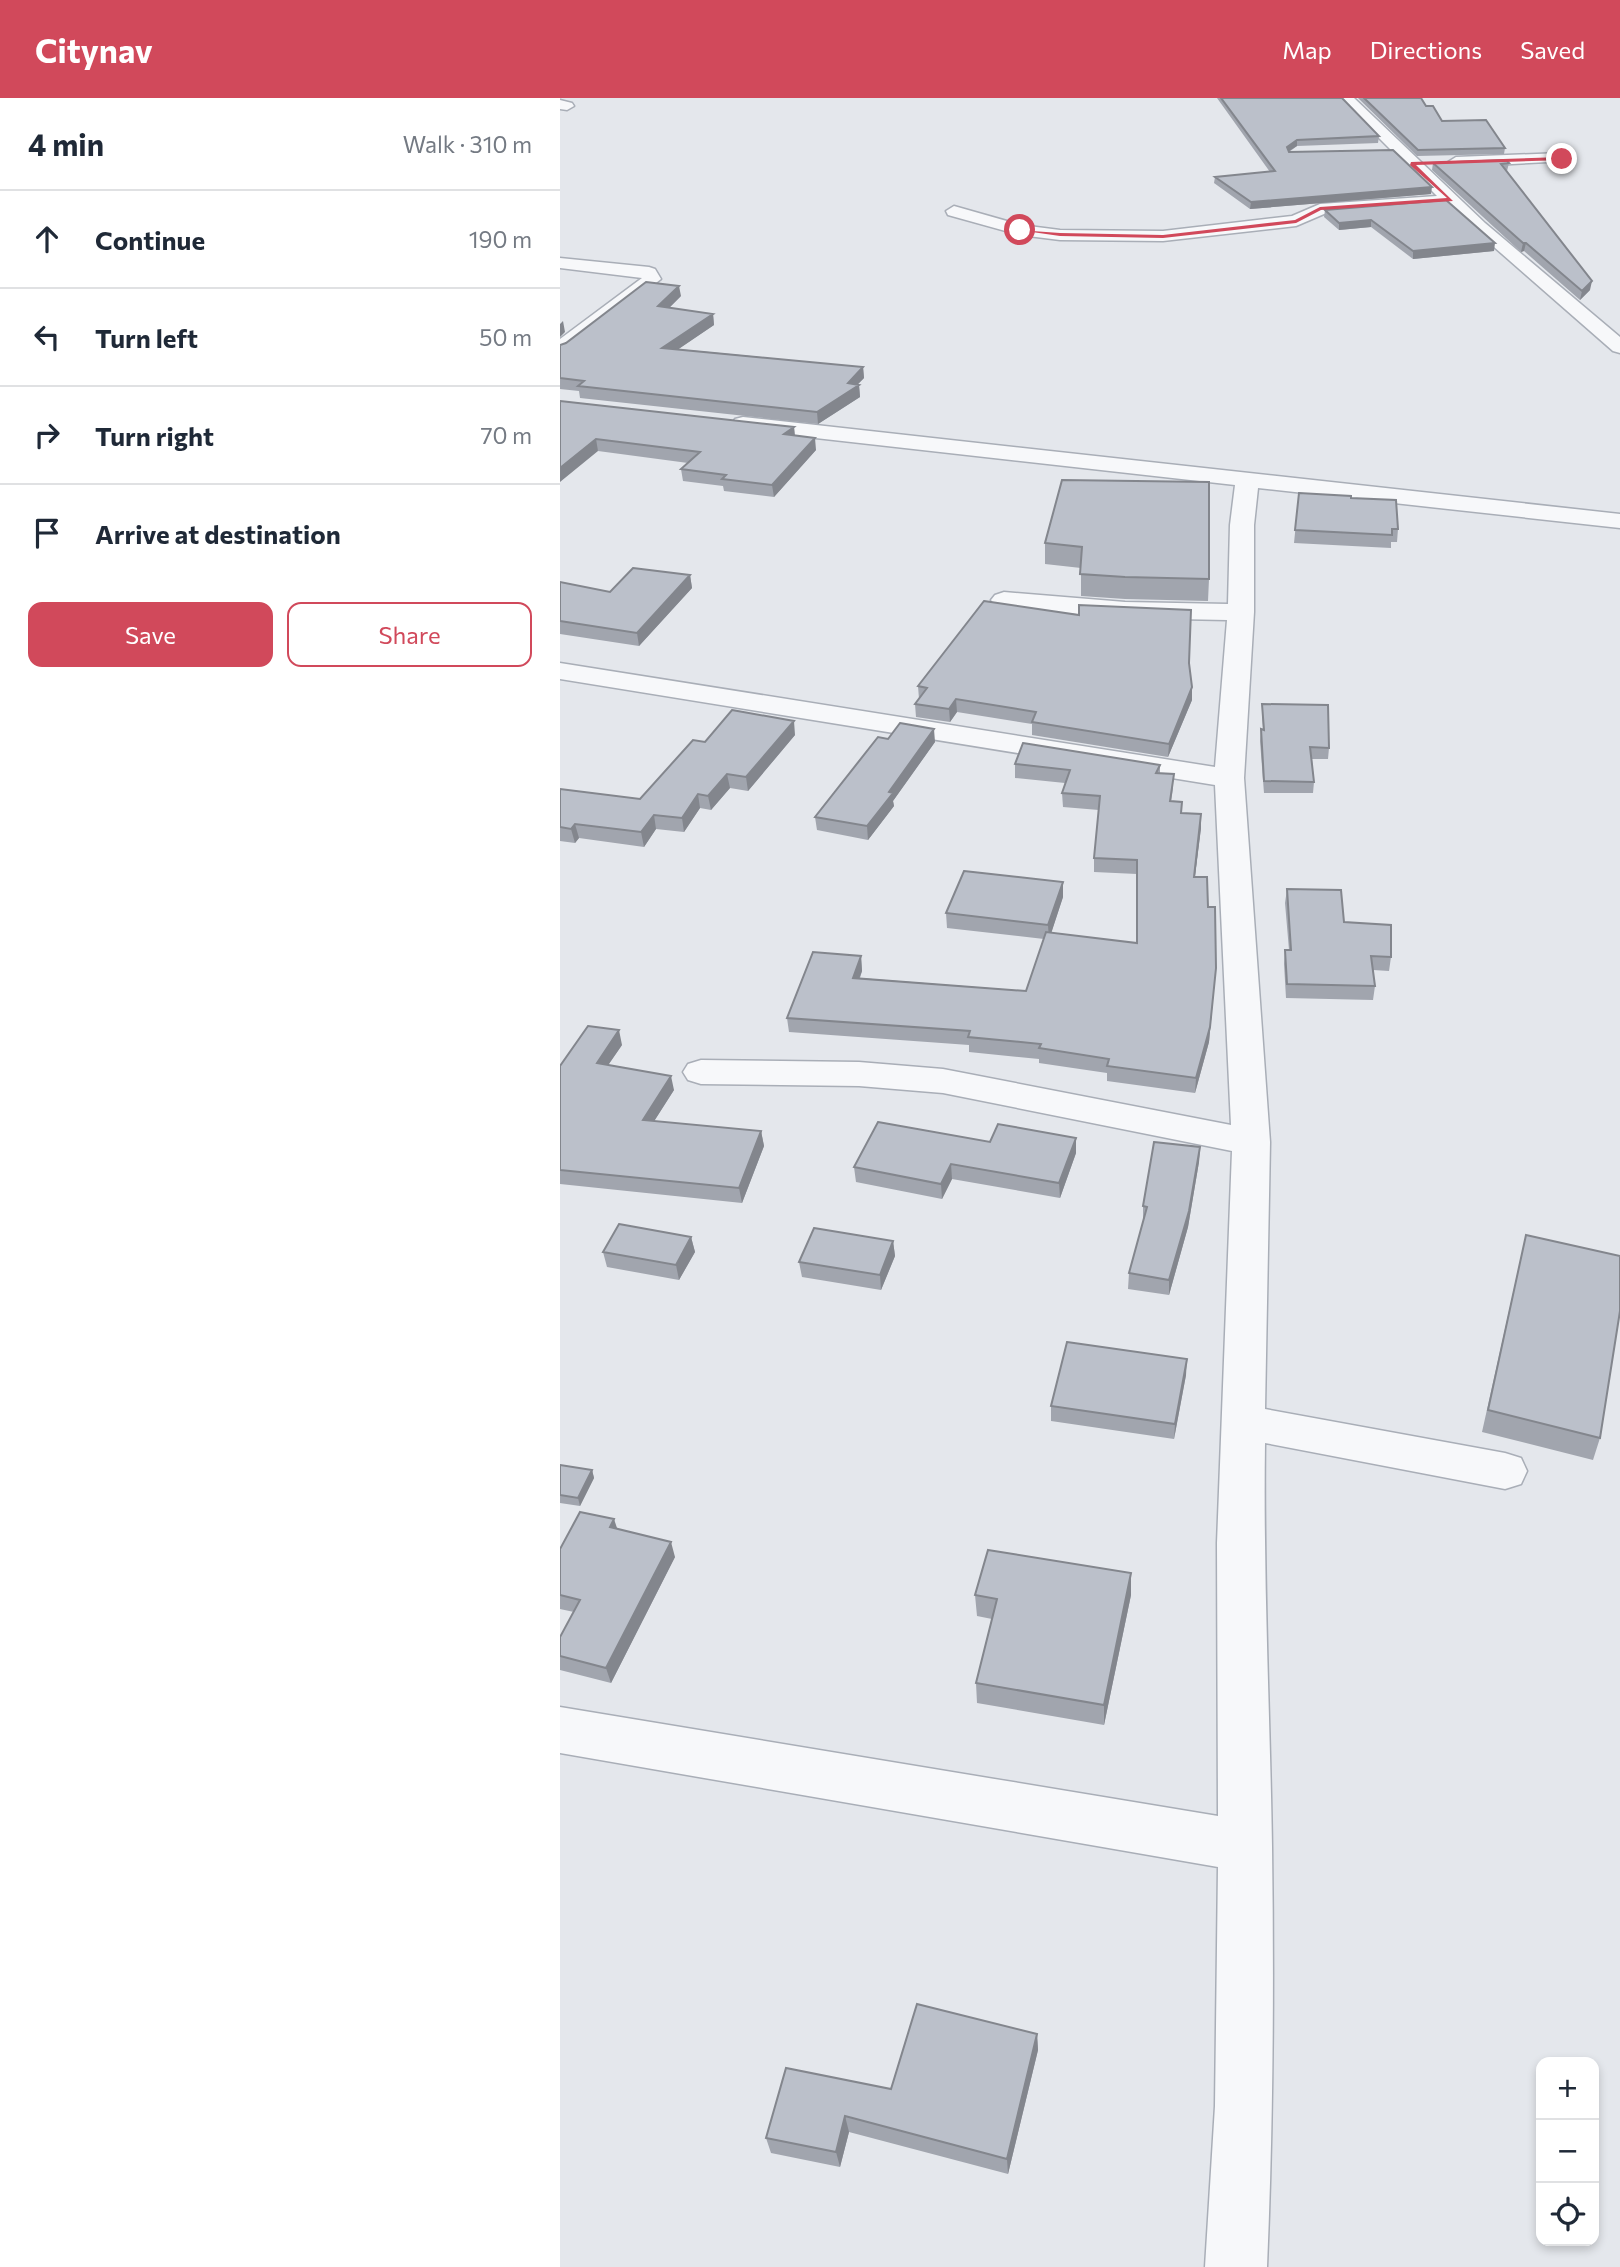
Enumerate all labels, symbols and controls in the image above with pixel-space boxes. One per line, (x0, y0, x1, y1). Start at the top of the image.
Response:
text: Citynav (35, 29, 153, 70)
text: Map (1282, 35, 1332, 64)
text: Directions (1370, 35, 1482, 64)
text: Saved (1520, 35, 1585, 64)
text: 4 min (28, 125, 104, 162)
text: Walk · 310 m (403, 130, 532, 158)
route end (1546, 143, 1577, 174)
route start (1004, 214, 1035, 245)
icon: ahead (28, 220, 66, 258)
text: Continue (95, 224, 205, 255)
text: 190 m (469, 225, 532, 253)
icon: left (28, 318, 66, 356)
text: Turn left (95, 322, 198, 353)
text: 50 m (479, 323, 532, 351)
icon: right (28, 416, 66, 454)
text: Turn right (95, 420, 214, 451)
text: 70 m (480, 421, 532, 449)
icon: arrive (28, 514, 66, 552)
text: Arrive at destination (95, 518, 341, 549)
button: Save (28, 602, 273, 667)
button: Share (287, 602, 532, 667)
map controls (1536, 2057, 1599, 2246)
button: + (1536, 2057, 1599, 2120)
button: − (1536, 2120, 1599, 2183)
button: locate (1536, 2183, 1599, 2246)

